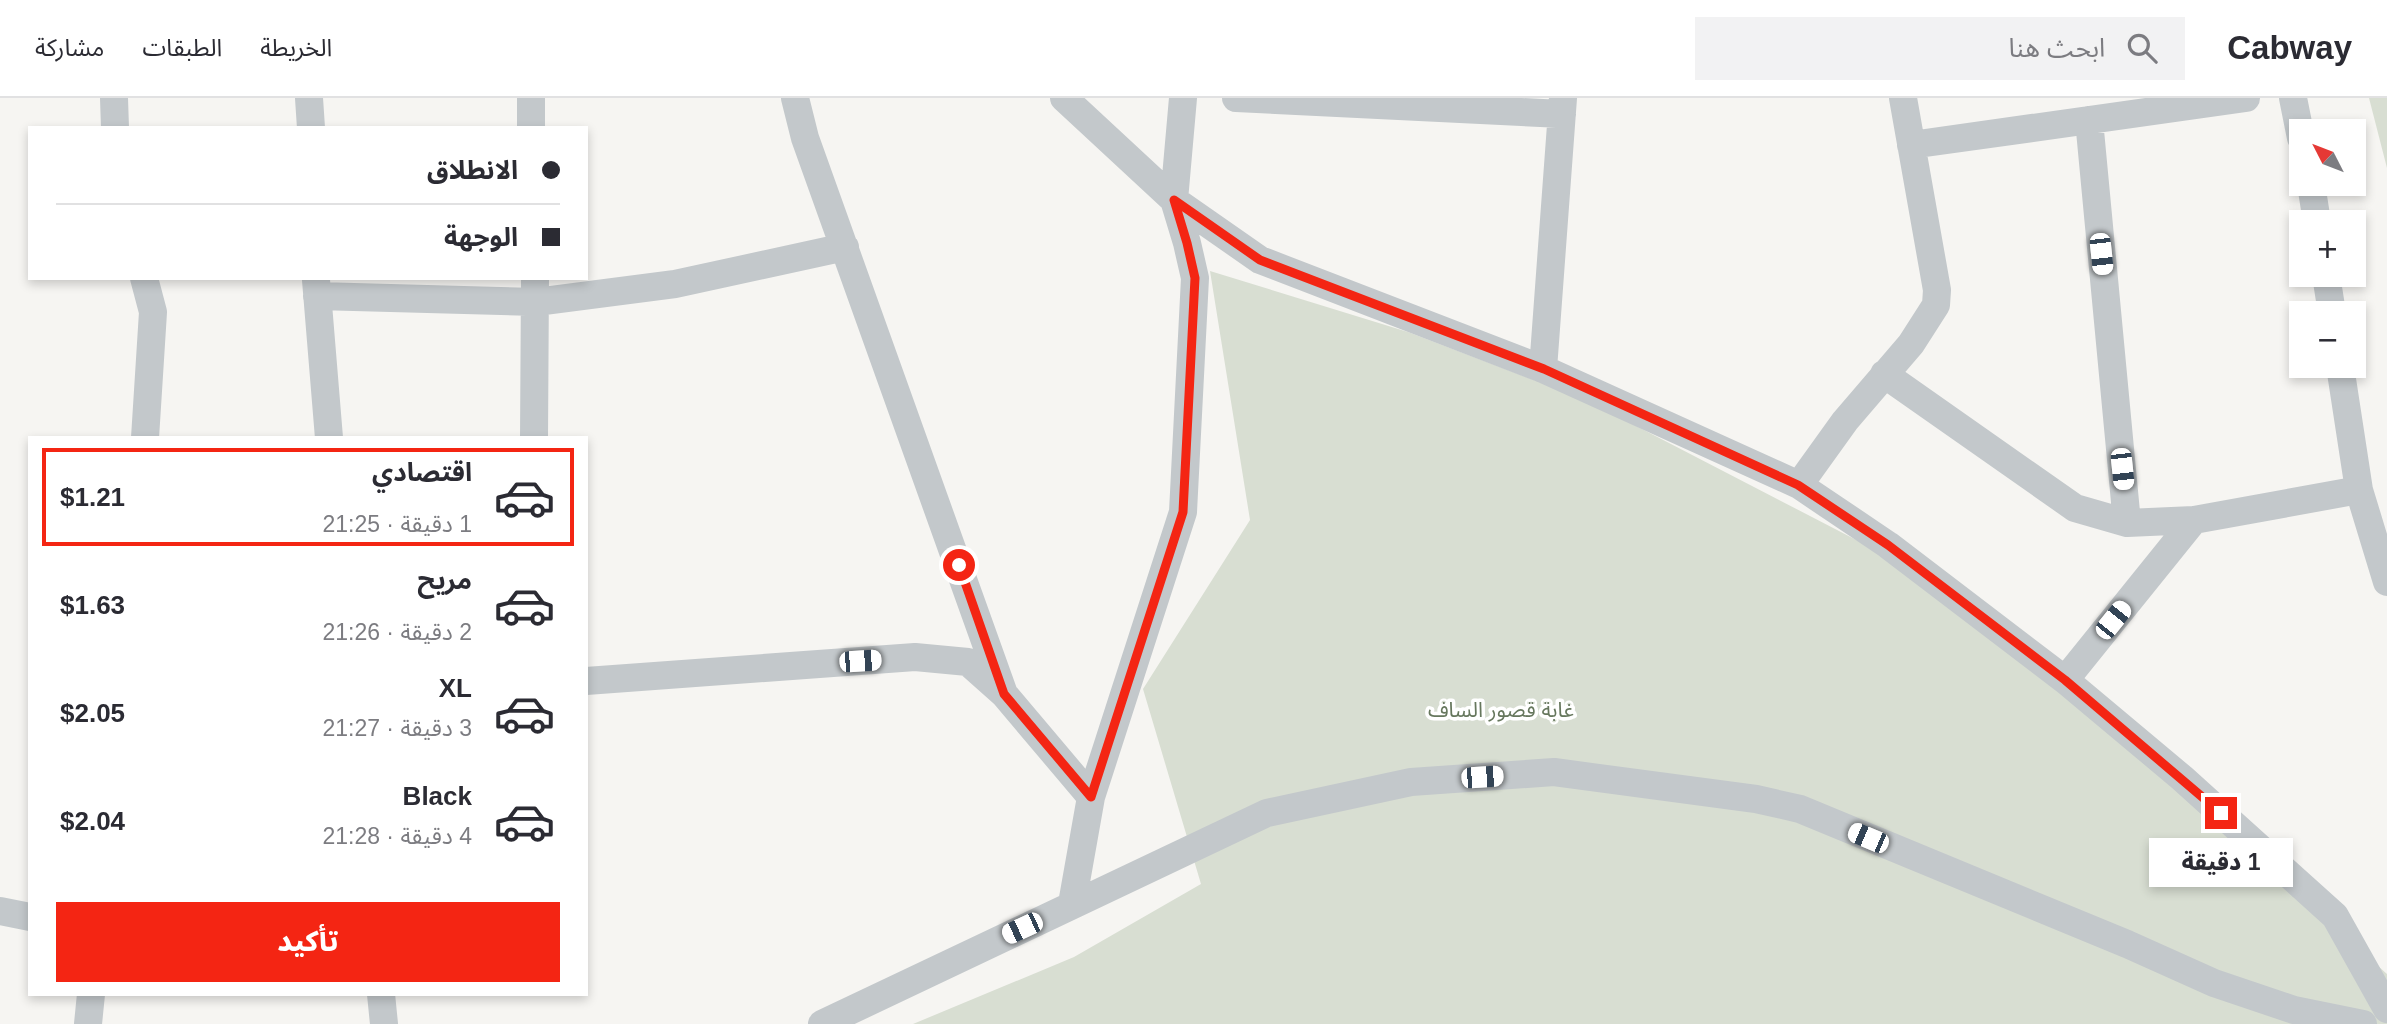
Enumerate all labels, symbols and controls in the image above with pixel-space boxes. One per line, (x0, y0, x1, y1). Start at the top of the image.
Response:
search box (1695, 17, 2185, 80)
icon: search (2123, 29, 2161, 67)
text: Cabway (2227, 29, 2352, 66)
text: ابحث هنا (2008, 33, 2105, 63)
text: مشاركة (35, 34, 104, 61)
text: الطبقات (142, 34, 222, 61)
text: الخريطة (260, 34, 332, 61)
north arrow (2289, 119, 2366, 196)
map controls (2289, 119, 2366, 378)
text: الانطلاق (427, 155, 518, 185)
button: + (2289, 210, 2366, 287)
text: الوجهة (444, 222, 518, 252)
car (2089, 232, 2114, 276)
button: − (2289, 301, 2366, 378)
car (2110, 447, 2135, 491)
text: اقتصادي (372, 457, 472, 487)
icon: car (493, 466, 556, 529)
text: $1.21 (60, 482, 125, 512)
text: 1 دقيقة · 21:25 (322, 511, 472, 537)
route start (943, 549, 975, 581)
text: مريح (417, 565, 472, 595)
icon: car (493, 574, 556, 637)
text: $1.63 (60, 590, 125, 620)
car (2092, 597, 2135, 643)
text: 2 دقيقة · 21:26 (322, 619, 472, 645)
car (839, 649, 882, 673)
text: XL (439, 673, 472, 703)
icon: car (493, 682, 556, 745)
text: $2.05 (60, 698, 125, 728)
park label: غابة قصور الساف (1428, 698, 1574, 722)
text: 3 دقيقة · 21:27 (322, 715, 472, 741)
car (1461, 765, 1504, 789)
text: Black (403, 781, 472, 811)
icon: car (493, 790, 556, 853)
route end (2205, 797, 2237, 829)
text: $2.04 (60, 806, 125, 836)
car (1845, 820, 1892, 856)
text: 4 دقيقة · 21:28 (322, 823, 472, 849)
callout: 1 دقيقة (2149, 838, 2293, 886)
text: 1 دقيقة (2181, 849, 2261, 875)
button: تأكيد (56, 902, 560, 982)
car (999, 910, 1046, 946)

